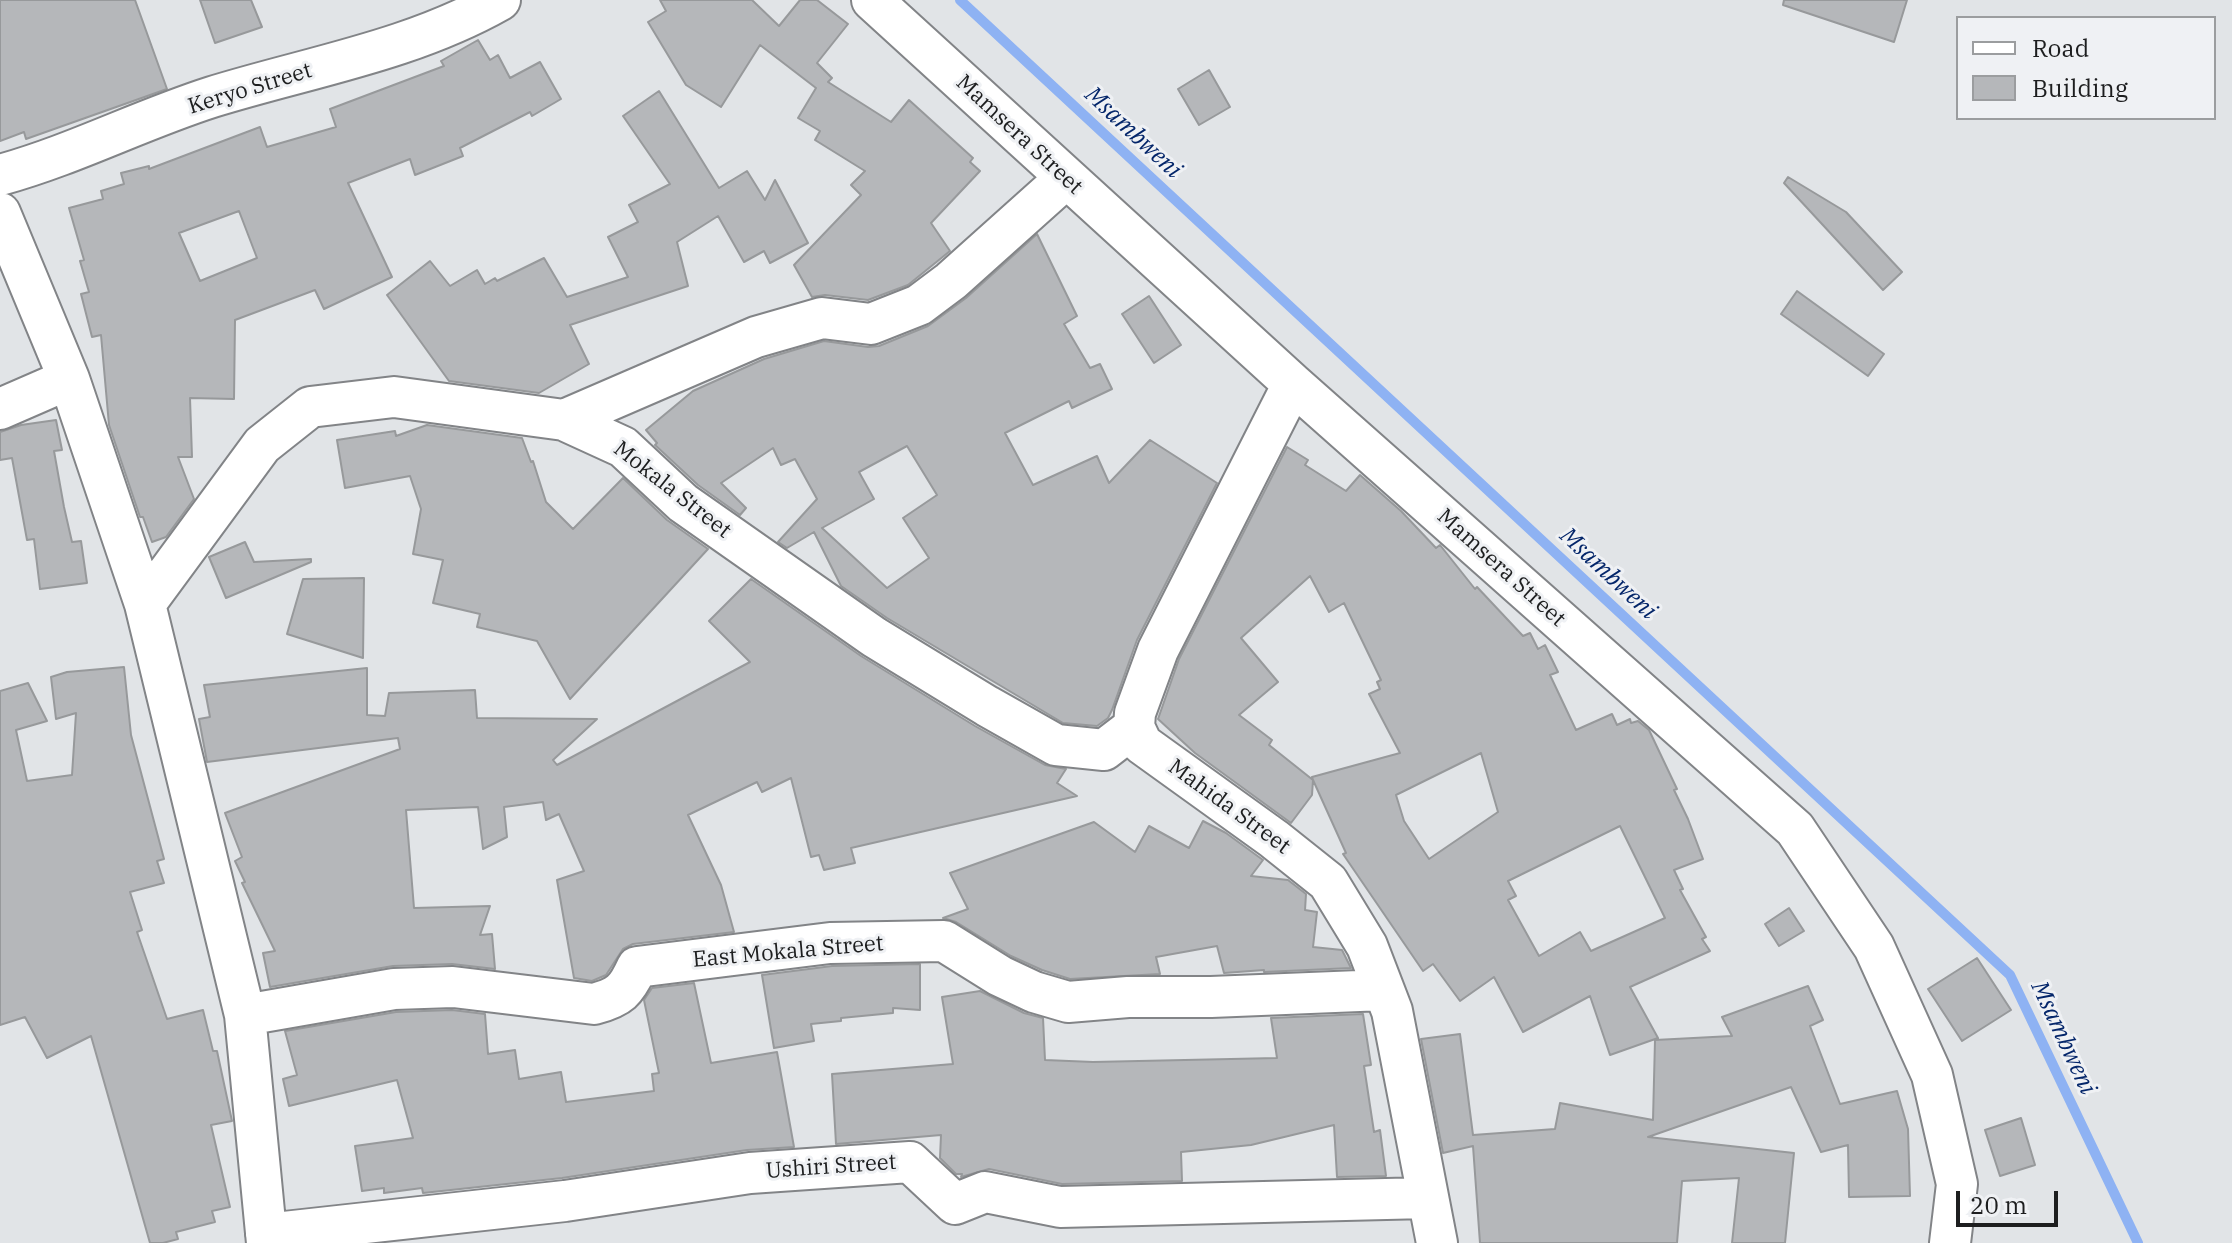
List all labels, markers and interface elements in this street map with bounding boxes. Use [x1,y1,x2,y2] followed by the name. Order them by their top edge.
[1956,16,2216,120] legend
[2032,32,2089,64] text: Road
[185,58,315,120] street label: Keryo Street
[950,70,1088,200] street label: Mamsera Street
[2032,72,2128,104] text: Building
[1079,81,1187,185] water label: Msambweni
[608,436,736,544] street label: Mokala Street
[1431,504,1571,632] street label: Mamsera Street
[1554,522,1662,626] water label: Msambweni
[1163,754,1295,860] street label: Mahida Street
[691,931,885,973] street label: East Mokala Street
[2024,977,2102,1099] water label: Msambweni
[765,1149,897,1185] street label: Ushiri Street
[1960,1175,2062,1225] scale bar
[1970,1189,2027,1221] text: 20 m

